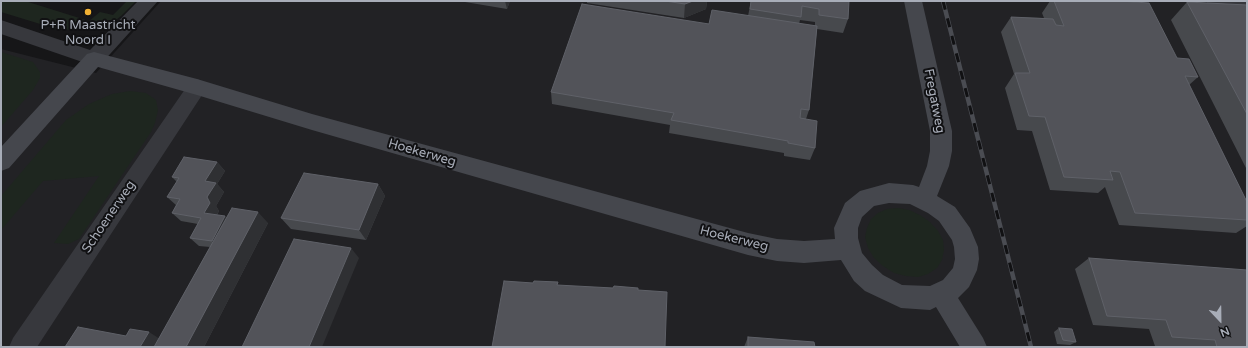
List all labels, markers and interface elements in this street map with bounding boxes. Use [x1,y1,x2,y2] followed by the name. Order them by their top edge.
[83,7,93,17] marker: P+R Maastricht Noord I
[41,18,135,49] place label: P+R Maastricht Noord I
[920,67,948,135] street label: Fregatweg
[386,136,458,170] street label: Hoekerweg
[79,178,139,256] street label: Schoenerweg
[698,223,770,255] street label: Hoekerweg
[1200,300,1240,340] north arrow
[1218,324,1231,339] text: N

